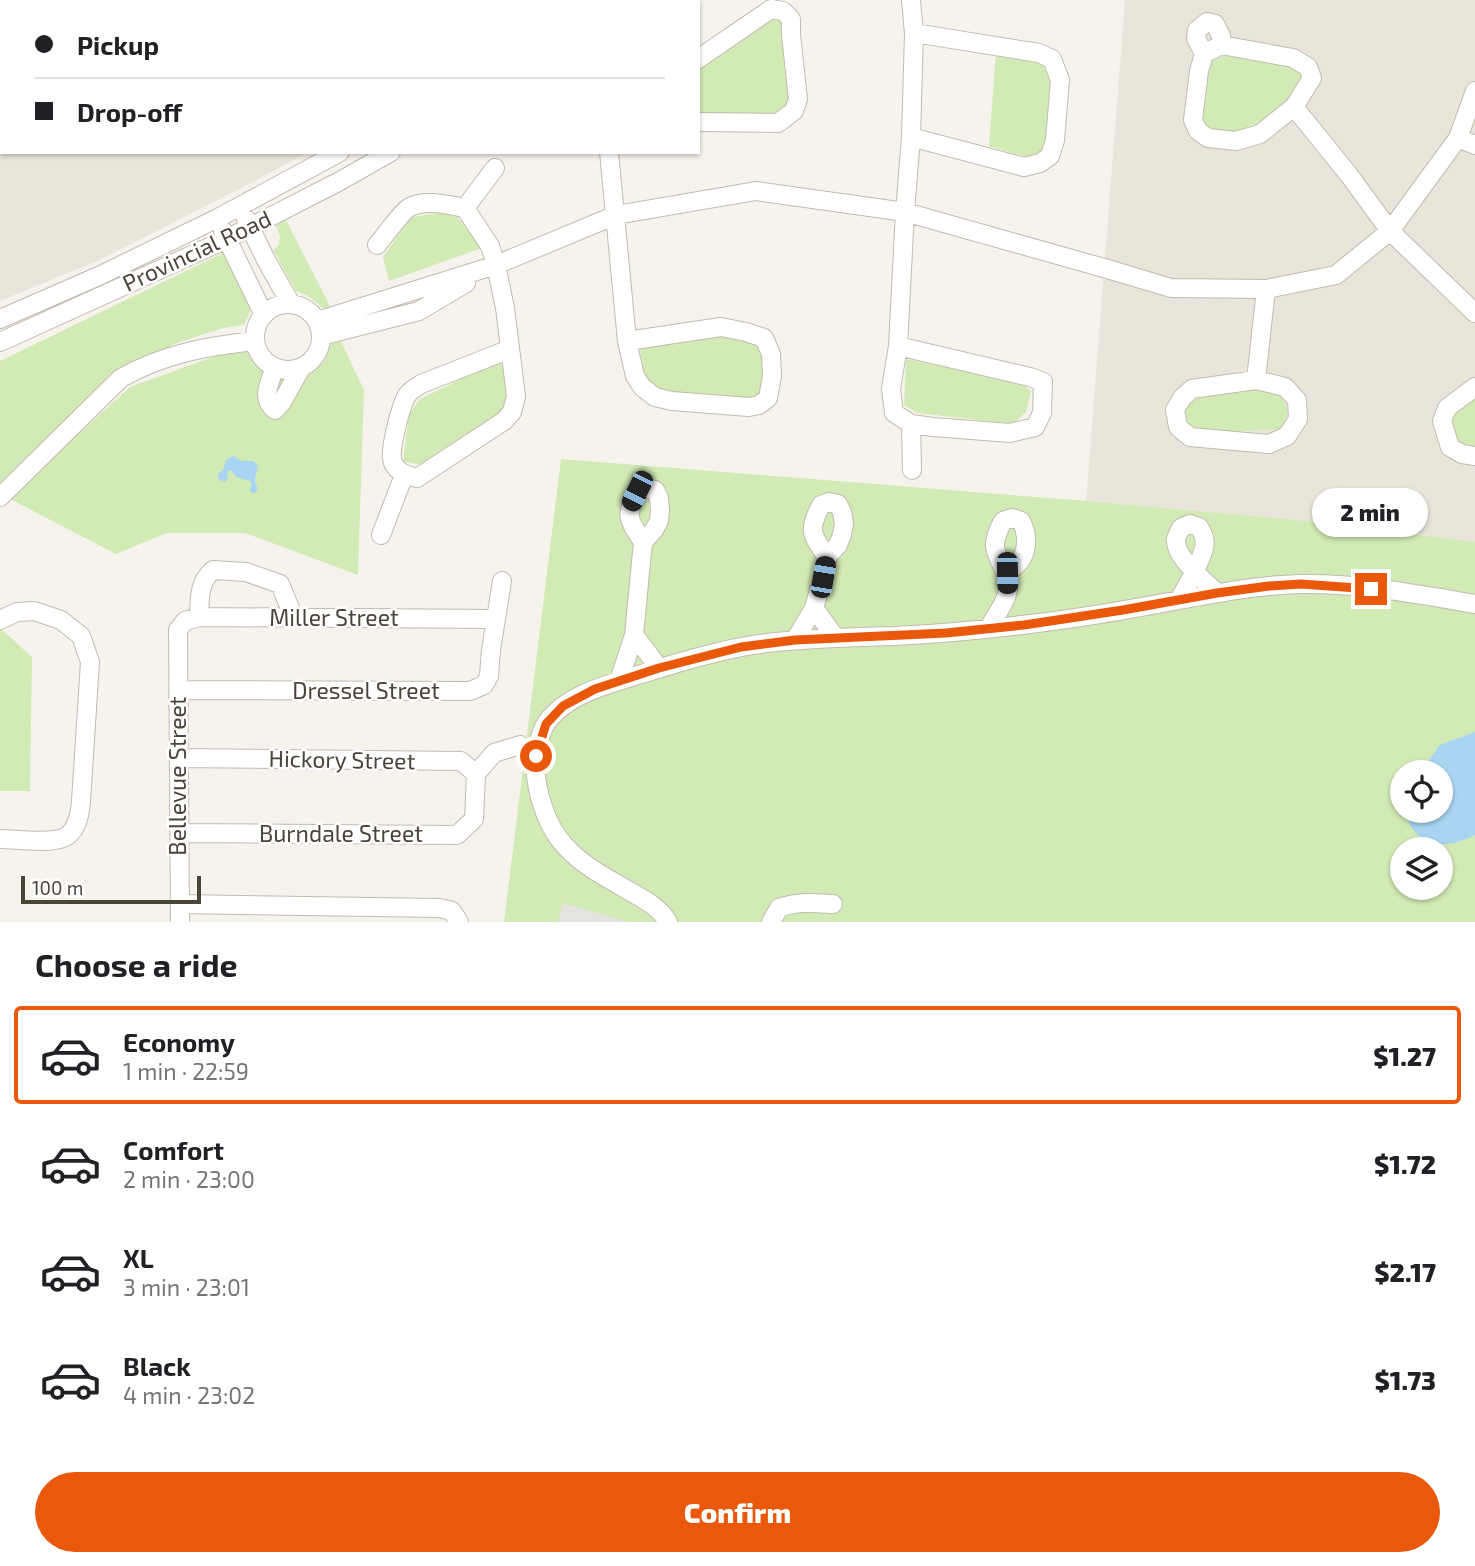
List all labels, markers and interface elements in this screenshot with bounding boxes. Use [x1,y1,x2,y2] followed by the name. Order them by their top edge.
[77,29,159,60] text: Pickup
[77,96,182,127] text: Drop-off
[118,203,275,297] street label: Provincial Road
[619,468,656,514] car
[1313,488,1429,536] callout: 2 min
[1340,498,1400,526] text: 2 min
[997,552,1018,594] car
[810,554,837,600] car
[1355,573,1387,605] route end
[269,603,399,631] street label: Miller Street
[292,676,440,704] street label: Dressel Street
[163,696,191,856] street label: Bellevue Street
[520,740,552,772] route start
[268,744,416,774] street label: Hickory Street
[1390,760,1453,900] map controls
[1390,760,1453,823] button: locate
[259,819,423,847] street label: Burndale Street
[1390,837,1453,900] button: layers
[21,873,201,905] scale bar
[32,876,83,899] text: 100 m
[35,945,238,983] text: Choose a ride
[39,1024,102,1087] icon: car
[123,1026,235,1057] text: Economy
[1373,1040,1436,1071] text: $1.27
[123,1057,249,1085] text: 1 min · 22:59
[39,1132,102,1195] icon: car
[123,1134,224,1165] text: Comfort
[1374,1148,1436,1179] text: $1.72
[123,1165,255,1193] text: 2 min · 23:00
[39,1240,102,1303] icon: car
[123,1242,154,1273] text: XL
[1374,1256,1436,1287] text: $2.17
[123,1273,250,1301] text: 3 min · 23:01
[39,1348,102,1411] icon: car
[123,1350,191,1381] text: Black
[1374,1364,1436,1395] text: $1.73
[123,1381,255,1409] text: 4 min · 23:02
[35,1472,1440,1552] button: Confirm

